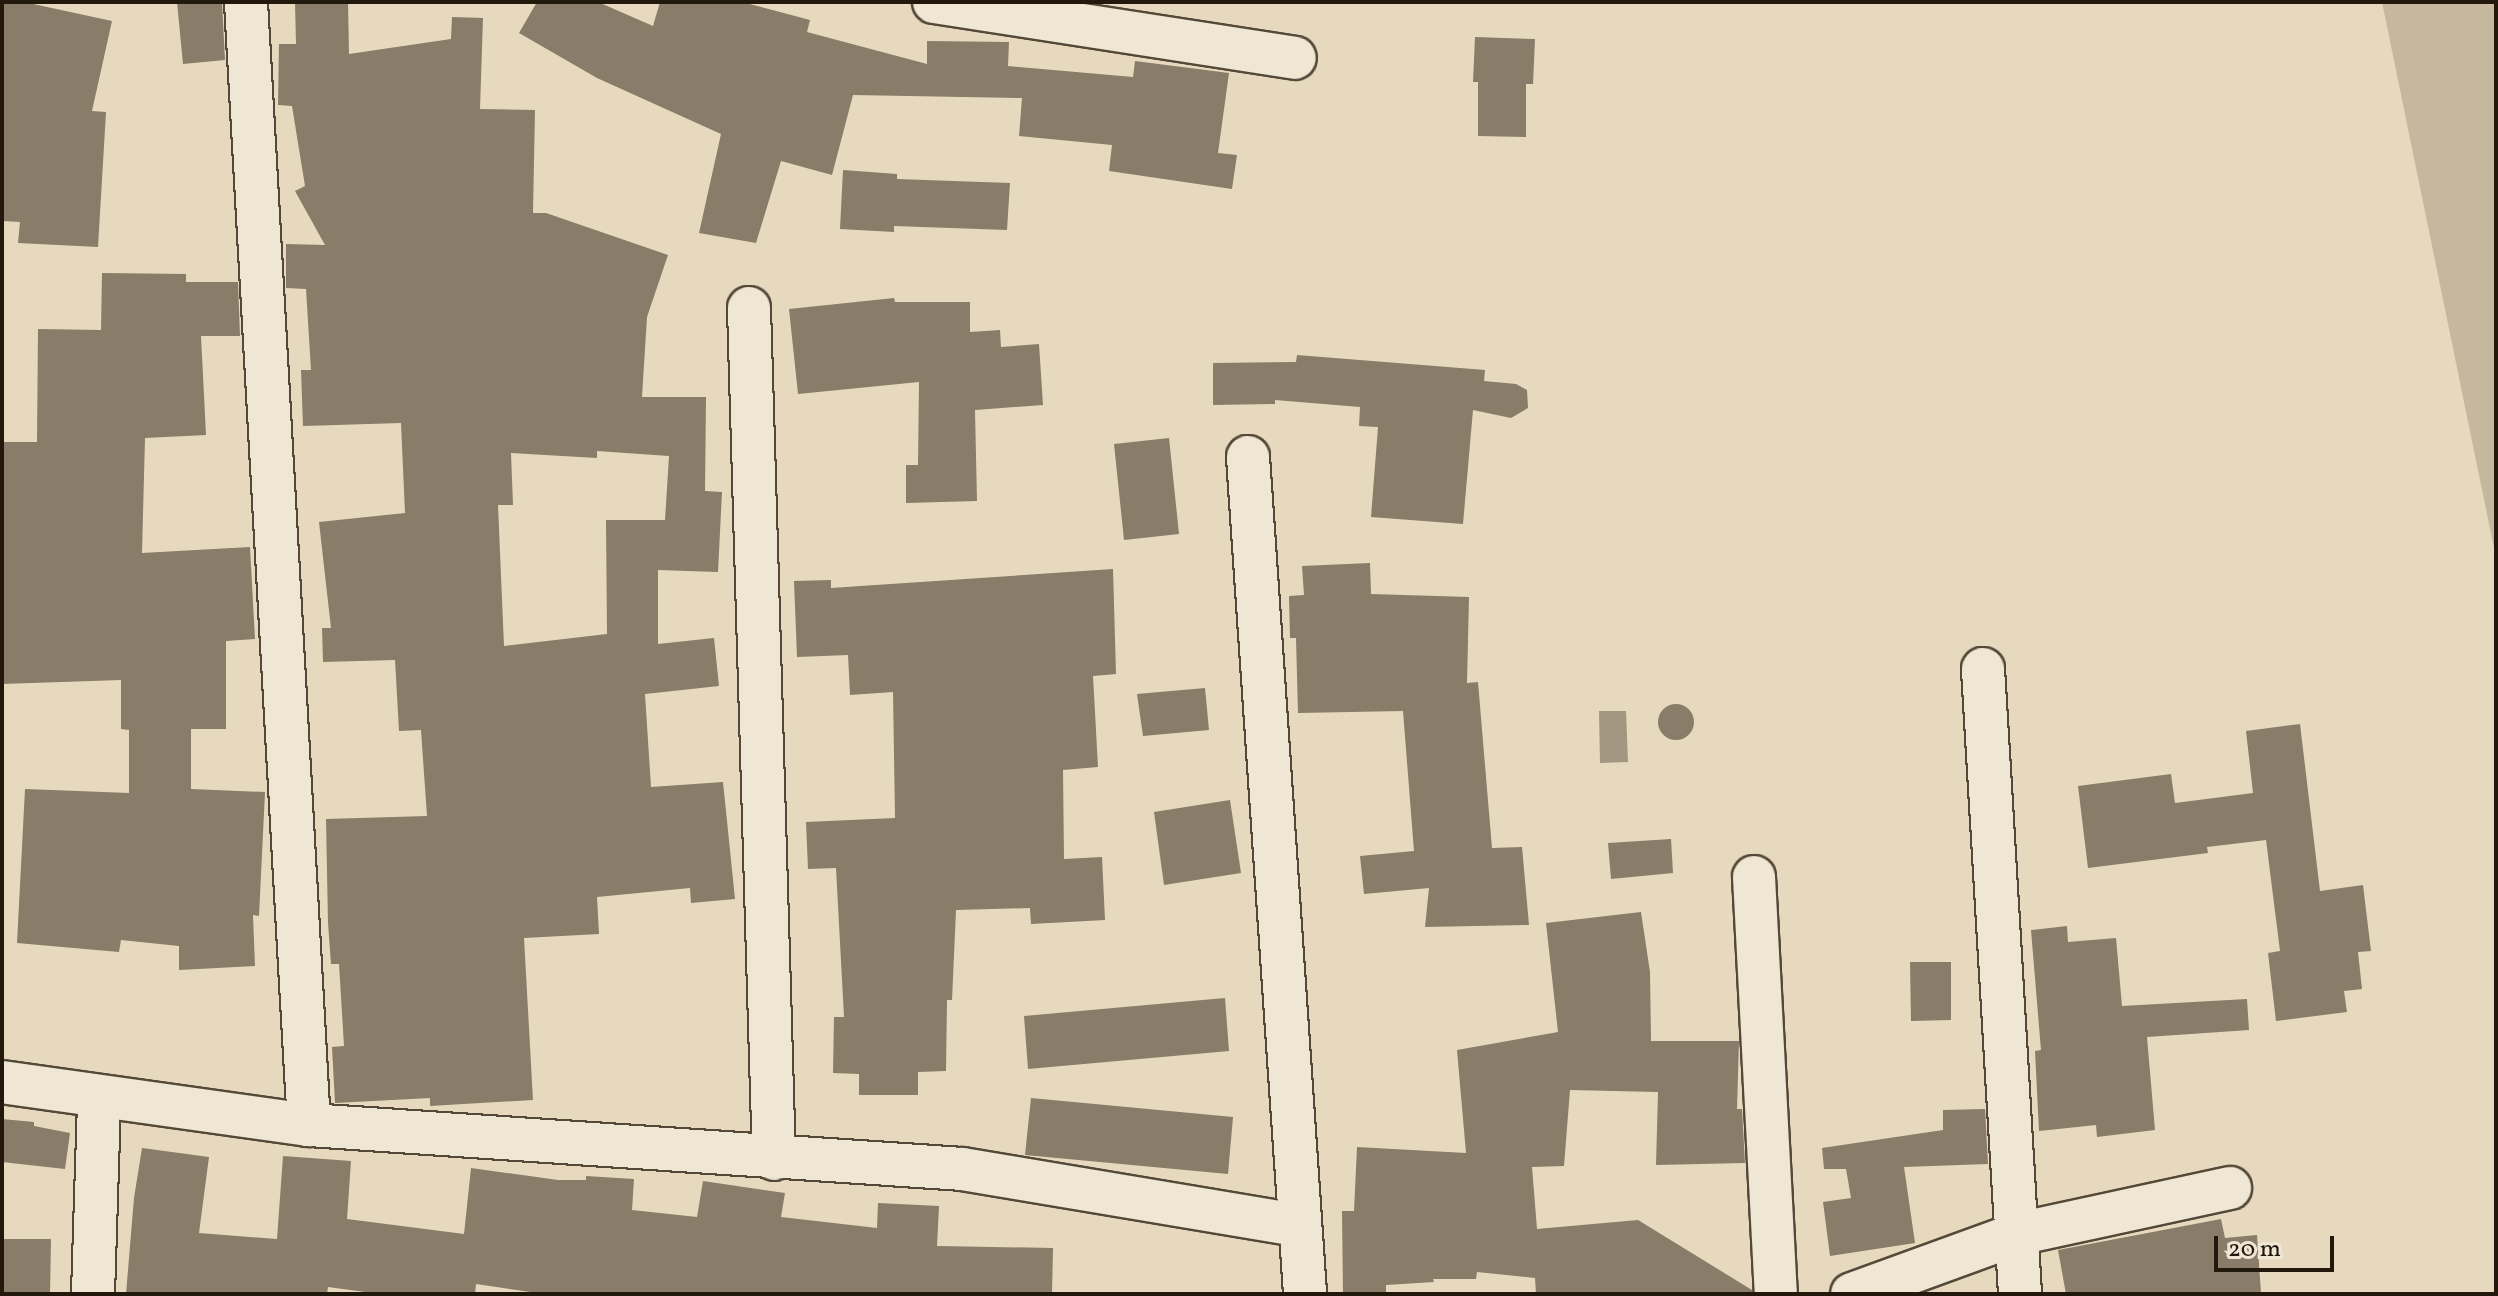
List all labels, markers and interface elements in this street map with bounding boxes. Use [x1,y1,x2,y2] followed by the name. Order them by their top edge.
[2218,1220,2338,1270] scale bar
[2228,1233,2281,1267] text: 20 m

